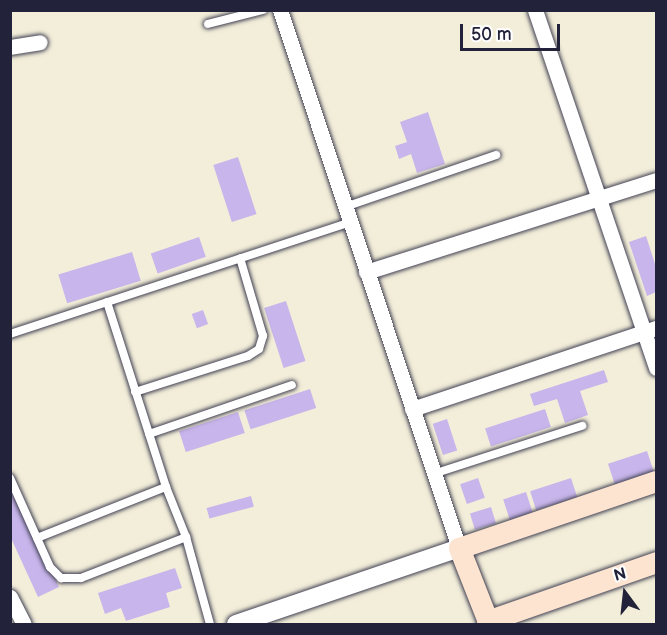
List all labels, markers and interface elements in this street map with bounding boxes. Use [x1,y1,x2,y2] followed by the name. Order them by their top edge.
[463,12,564,50] scale bar
[471,24,512,45] text: 50 m
[595,563,655,623] north arrow
[612,564,628,586] text: N

